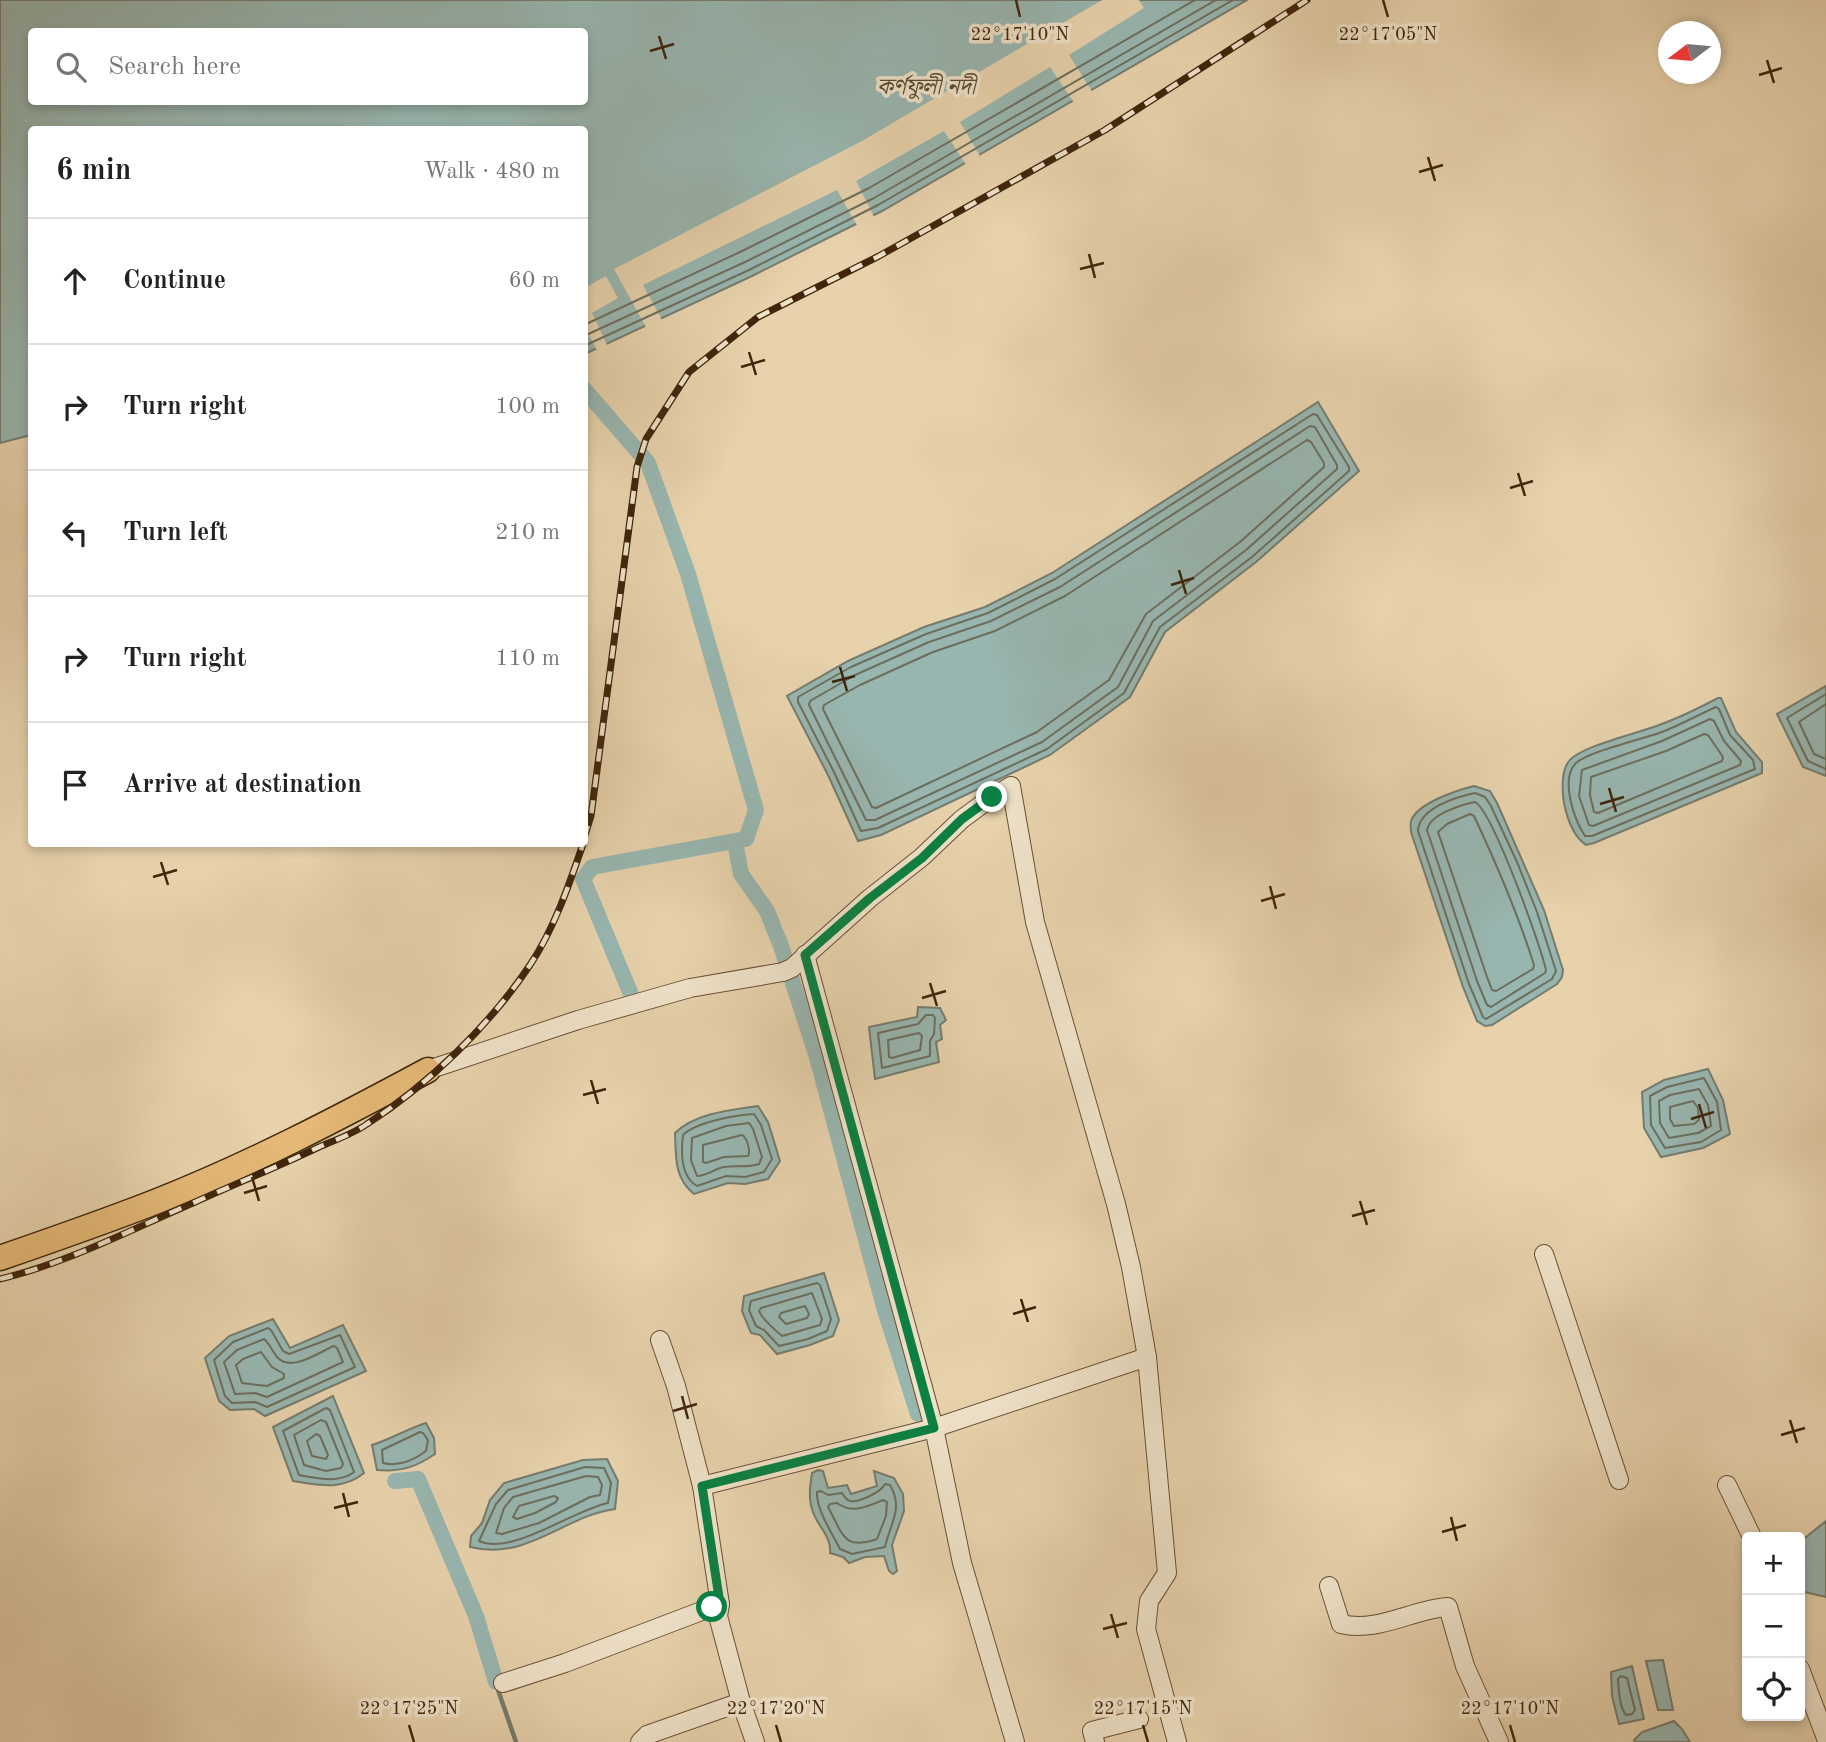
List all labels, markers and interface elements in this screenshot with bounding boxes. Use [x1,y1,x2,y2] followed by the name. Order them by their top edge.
[1658,21,1721,84] north arrow
[971,26,1069,44] text: 22°17'10"N
[1339,26,1437,44] text: 22°17'05"N
[28,28,588,105] search box
[52,48,90,86] icon: search
[108,54,241,80] text: Search here
[877,72,978,100] water label: কর্ণফুলী নদী
[56,156,131,186] text: 6 min
[424,160,560,183] text: Walk · 480 m
[56,262,94,300] icon: ahead
[123,268,226,294] text: Continue
[509,269,560,292] text: 60 m
[56,388,94,426] icon: right
[123,394,246,420] text: Turn right
[495,395,560,418] text: 100 m
[56,514,94,552] icon: left
[123,520,228,546] text: Turn left
[495,521,560,544] text: 210 m
[56,640,94,678] icon: right
[123,646,246,672] text: Turn right
[495,647,560,670] text: 110 m
[56,766,94,804] icon: arrive
[123,772,362,798] text: Arrive at destination
[976,781,1007,812] route end
[1742,1532,1805,1721] map controls
[1742,1532,1805,1595] button: +
[696,1591,727,1622] route start
[1742,1595,1805,1658] button: −
[1742,1658,1805,1721] button: locate
[360,1700,458,1718] text: 22°17'25"N
[727,1700,825,1718] text: 22°17'20"N
[1094,1700,1192,1718] text: 22°17'15"N
[1461,1700,1559,1718] text: 22°17'10"N

